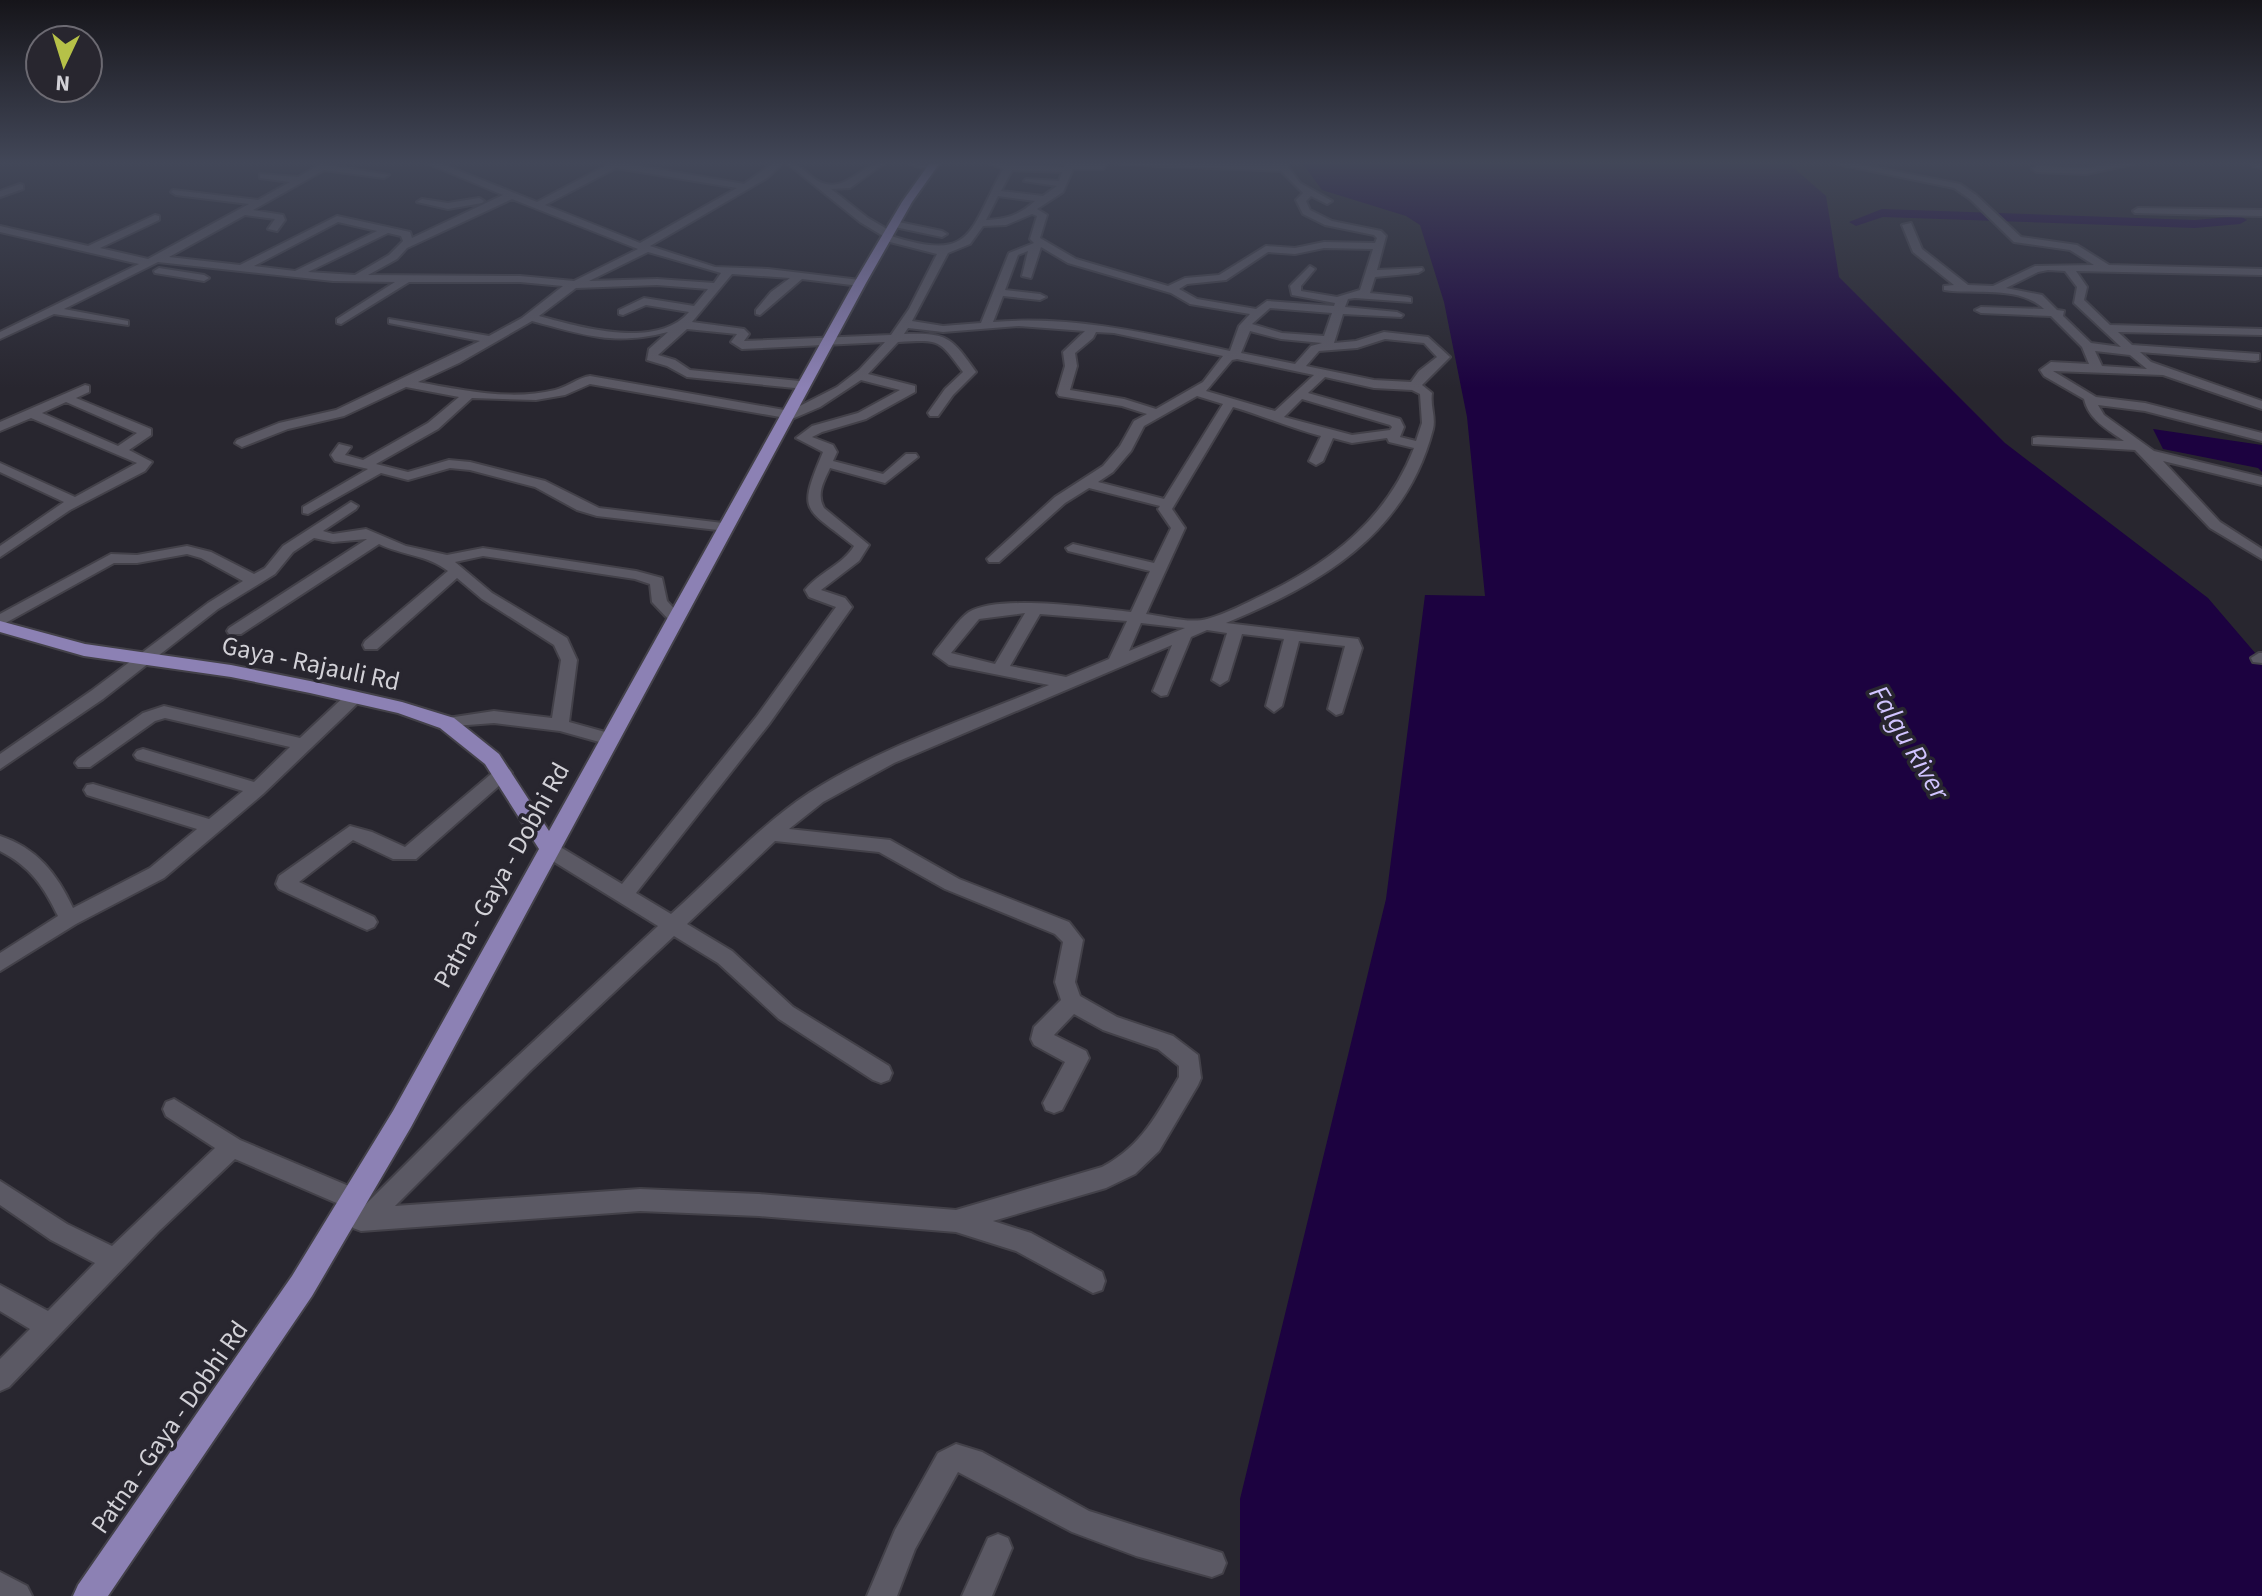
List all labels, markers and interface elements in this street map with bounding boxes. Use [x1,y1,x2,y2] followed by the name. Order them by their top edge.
[24,24,104,104] north arrow
[54,66,71,99] text: N
[219,627,403,700] street label: Gaya - Rajauli Rd
[1859,678,1960,809] water label: Falgu River
[424,756,579,995] street label: Patna - Gaya - Dobhi Rd
[82,1313,257,1541] street label: Patna - Gaya - Dobhi Rd

